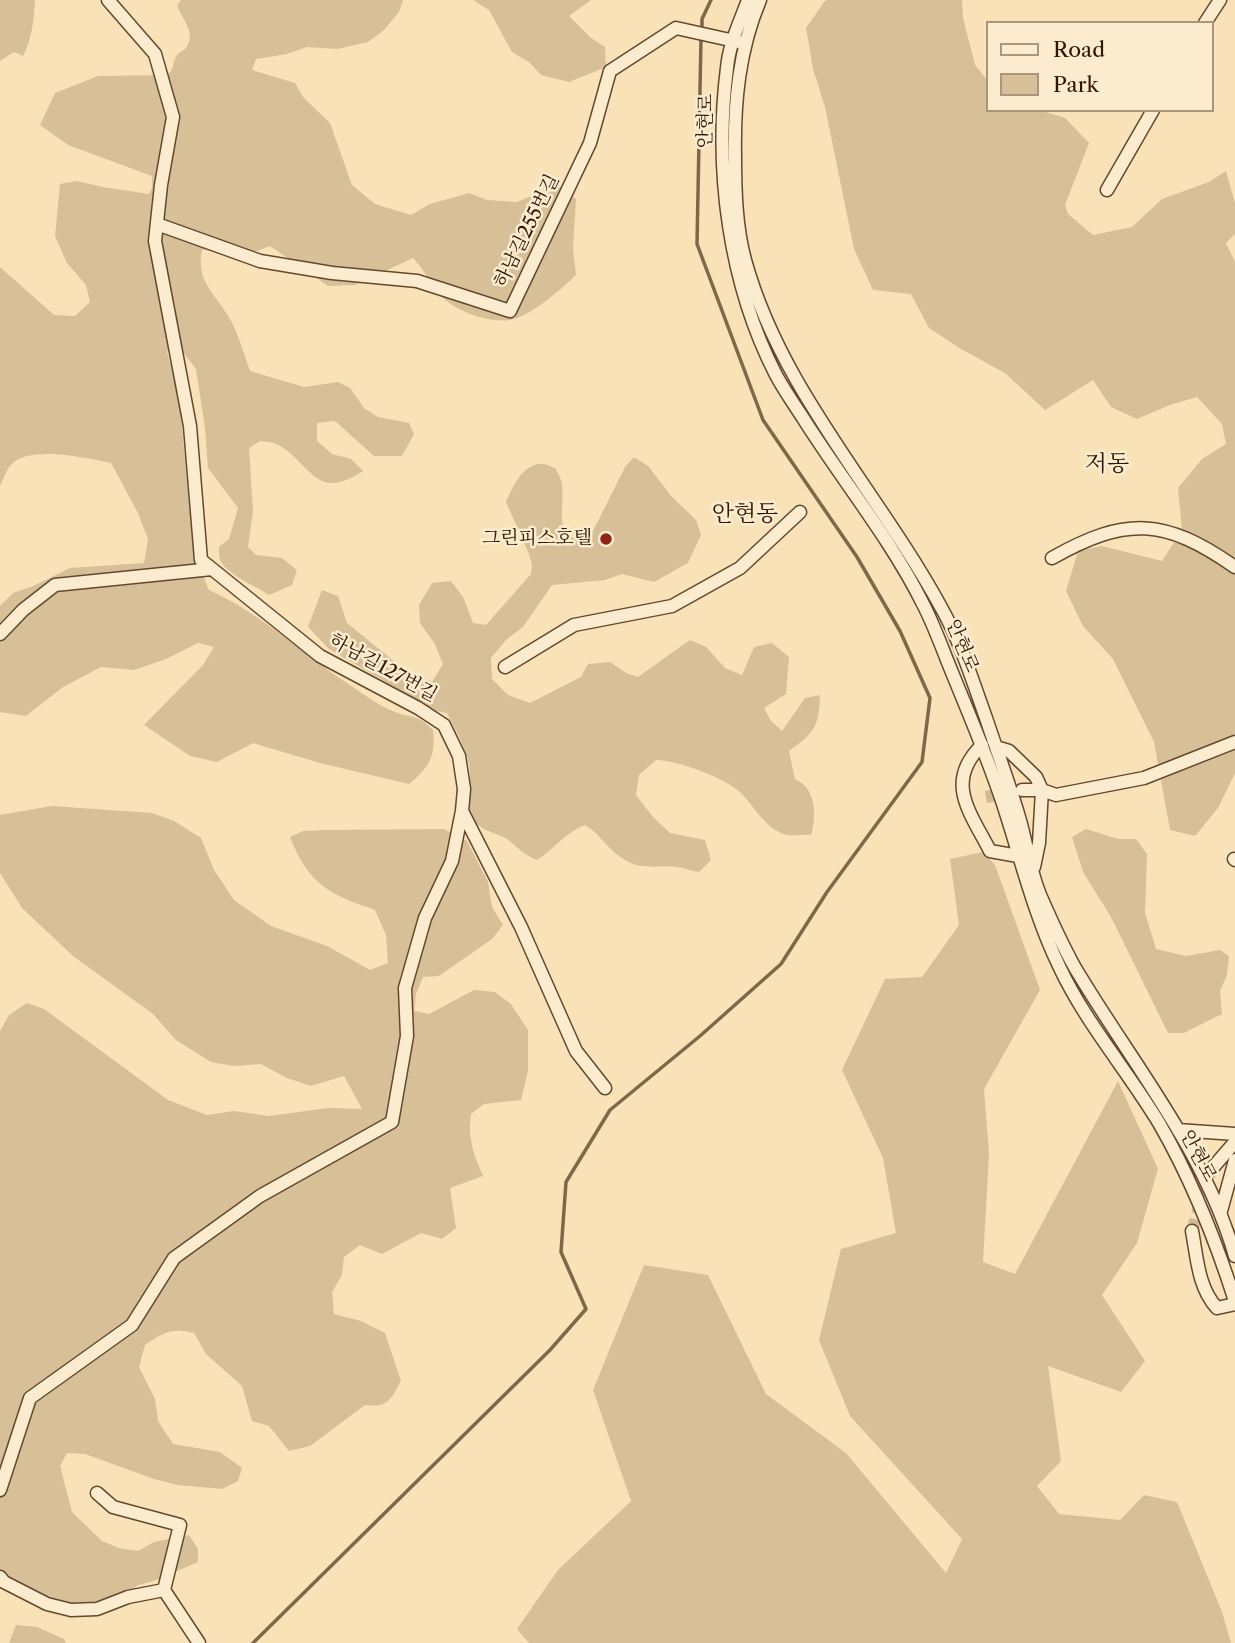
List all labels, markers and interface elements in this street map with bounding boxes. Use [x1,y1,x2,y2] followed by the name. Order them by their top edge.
[986,21,1214,112] legend
[1053,37,1105,62] text: Road
[1053,72,1099,97] text: Park
[694,93,718,149] street label: 안현로
[490,171,564,291] street label: 하남길255번길
[1085,450,1129,478] district label: 저동
[712,500,778,528] district label: 안현동
[482,528,592,550] place label: 그린피스호텔
[598,531,614,547] marker: 그린피스호텔
[941,616,983,676] street label: 안현로
[325,629,441,707] street label: 하남길127번길
[1175,1126,1221,1186] street label: 안현로

